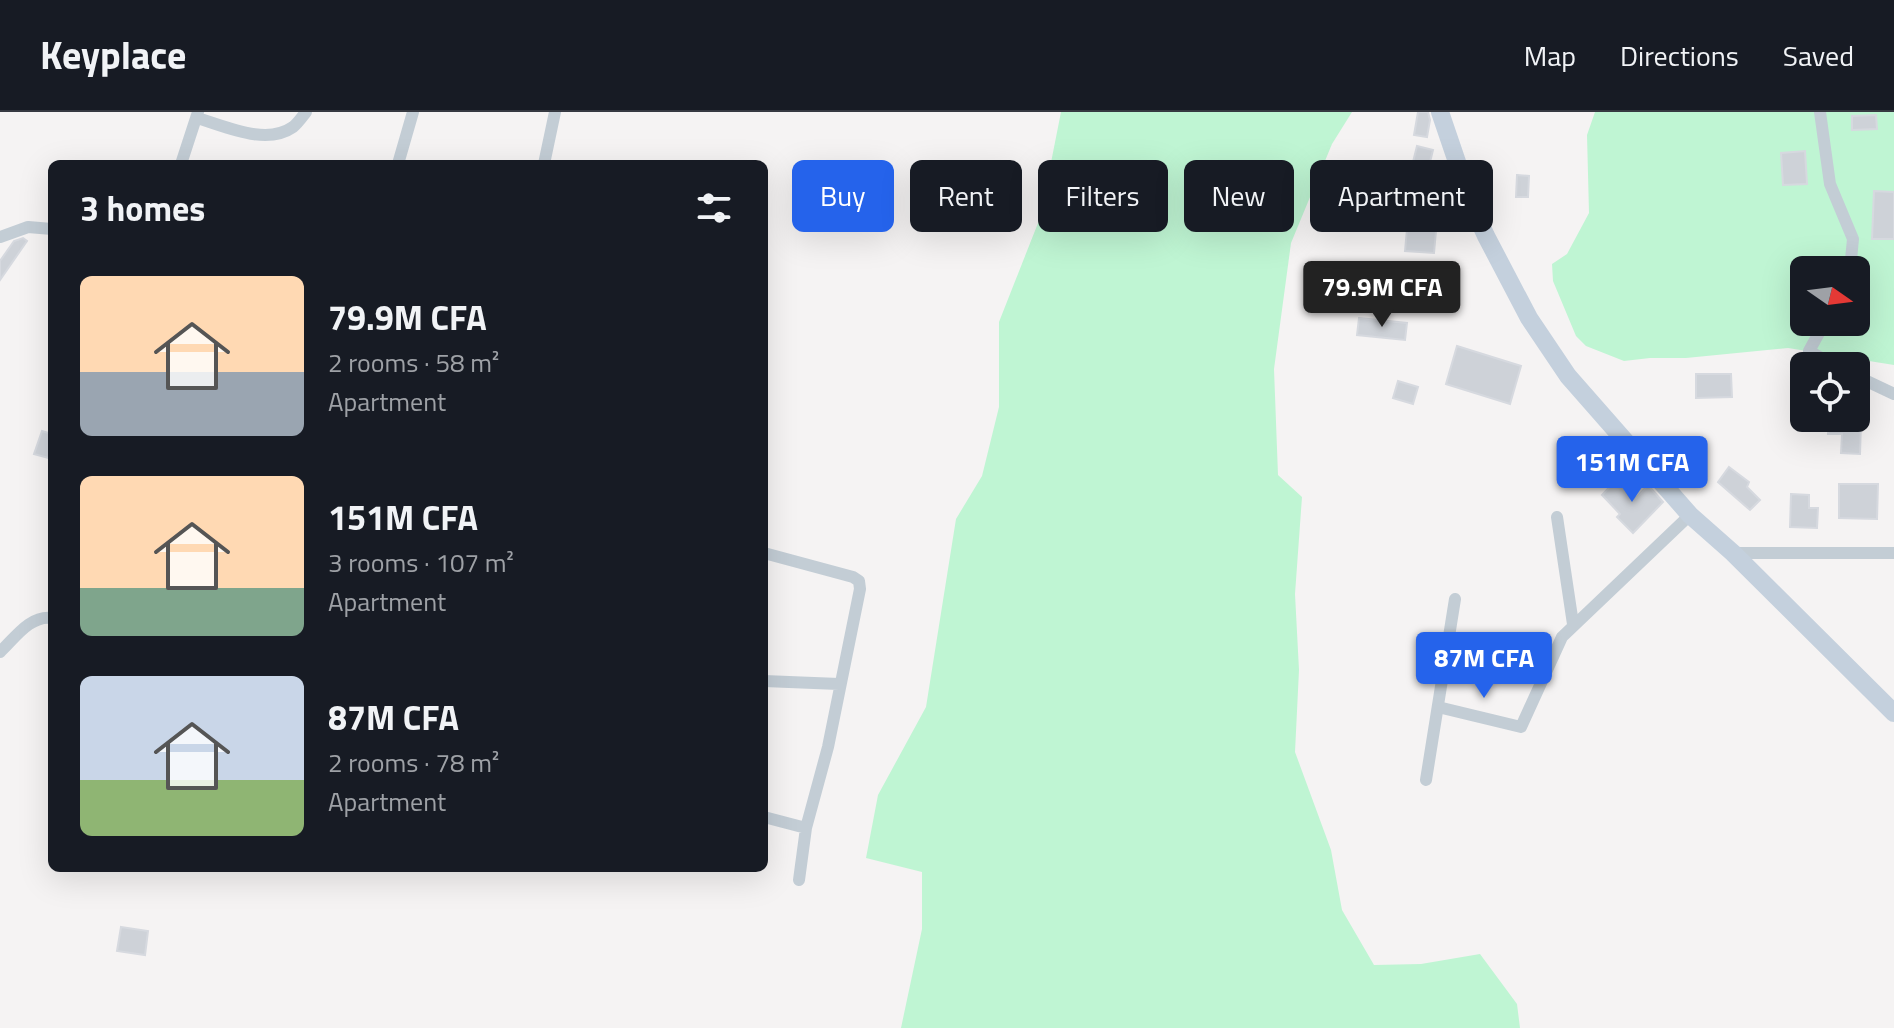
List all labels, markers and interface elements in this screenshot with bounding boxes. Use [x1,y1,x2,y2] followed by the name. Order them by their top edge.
[40,26,187,84] text: Keyplace
[1524,34,1576,77] text: Map
[1620,34,1739,77] text: Directions
[1783,34,1854,77] text: Saved
[792,160,894,232] chip: Buy
[910,160,1022,232] chip: Rent
[1038,160,1168,232] chip: Filters
[1184,160,1294,232] chip: New
[1310,160,1493,232] chip: Apartment
[80,182,205,234] text: 3 homes
[692,186,736,230] icon: filters
[1790,256,1870,336] north arrow
[1790,256,1870,432] map controls
[1290,261,1474,329] pin: 79.9M CFA
[1321,267,1443,306] text: 79.9M CFA
[328,291,487,343] text: 79.9M CFA
[144,308,240,404] icon: home
[328,343,499,382] text: 2 rooms · 58 m²
[1790,352,1870,432] button: locate
[328,382,446,421] text: Apartment
[1549,436,1715,504] pin: 151M CFA
[1575,442,1689,481] text: 151M CFA
[328,491,478,543] text: 151M CFA
[144,508,240,604] icon: home
[328,543,514,582] text: 3 rooms · 107 m²
[328,582,446,621] text: Apartment
[1410,632,1558,700] pin: 87M CFA
[1434,638,1534,677] text: 87M CFA
[328,691,459,743] text: 87M CFA
[144,708,240,804] icon: home
[328,743,499,782] text: 2 rooms · 78 m²
[328,782,446,821] text: Apartment

